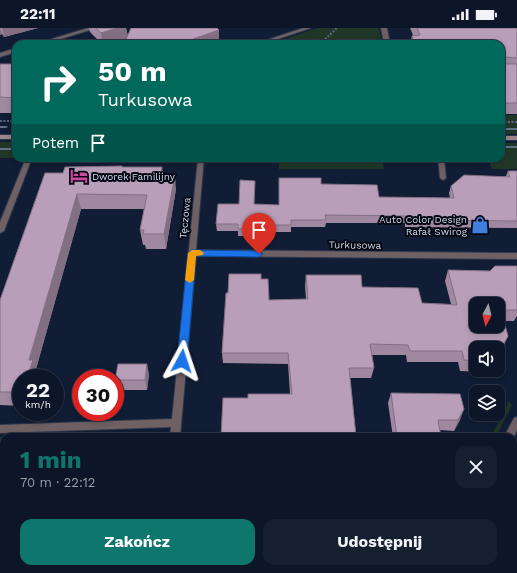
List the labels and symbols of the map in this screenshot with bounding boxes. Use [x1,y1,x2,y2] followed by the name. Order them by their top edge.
[69,166,89,186] hotel icon: Dworek Familijny
[92,171,176,182] place label: Dworek Familijny
[177,197,193,239] street label: Tęczowa
[242,213,276,254] pin
[379,214,468,237] place label: Auto Color Design Rafał Swirog
[470,215,490,235] shop icon: Auto Color Design Rafał Swirog
[329,239,382,251] street label: Turkusowa
[469,297,505,333] north arrow
[161,340,203,382] position arrow
[72,369,124,421] speed limit sign: 30

